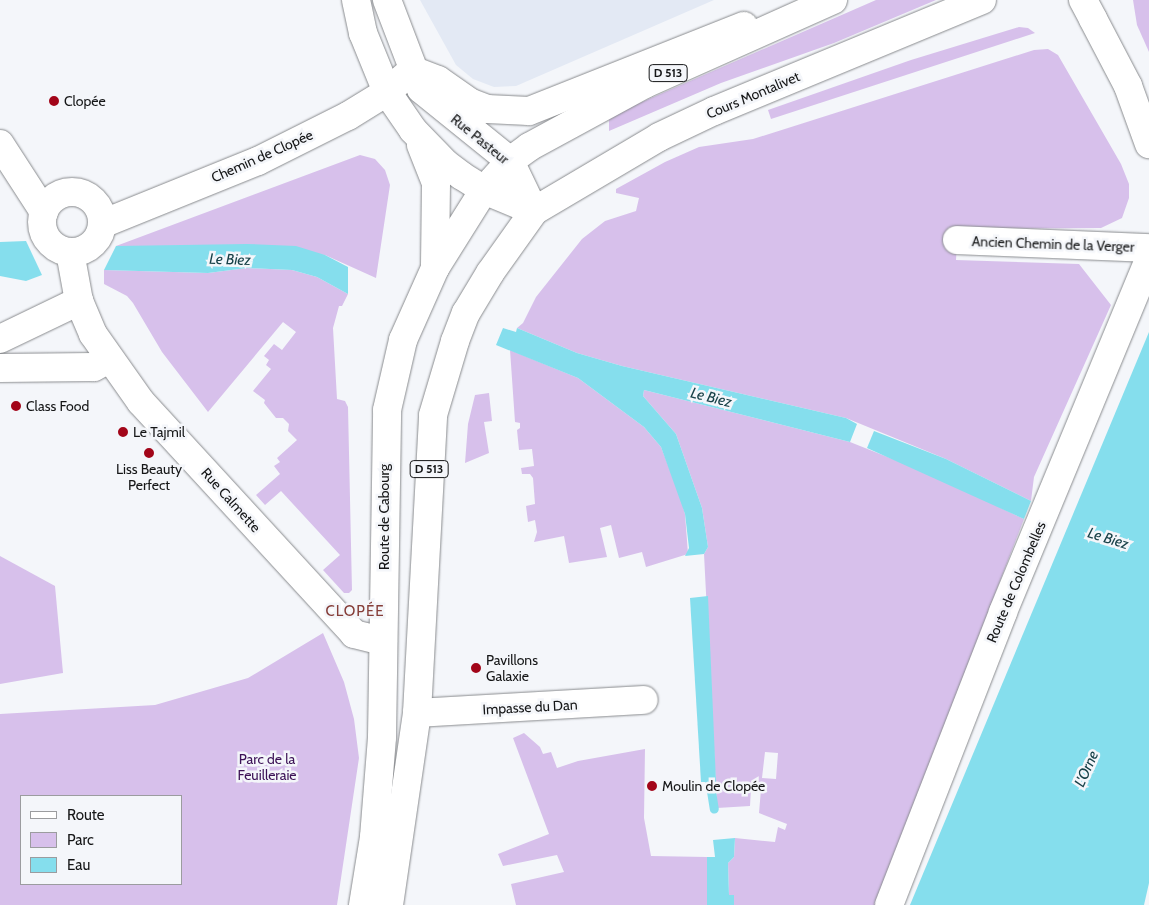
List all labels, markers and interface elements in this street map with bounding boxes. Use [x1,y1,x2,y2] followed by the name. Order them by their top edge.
[648,64,688,82] road number: D 513
[704,68,802,122] street label: Cours Montalivet
[64,93,106,109] place label: Clopée
[48,95,60,107] marker: Clopée
[448,110,512,168] street label: Rue Pasteur
[209,126,315,186] street label: Chemin de Clopée
[971,233,1135,255] street label: Ancien Chemin de la Verger
[209,250,251,270] water label: Le Biez
[689,384,733,412] water label: Le Biez
[26,398,89,414] place label: Class Food
[10,400,22,412] marker: Class Food
[133,424,185,440] place label: Le Tajmil
[117,426,129,438] marker: Le Tajmil
[143,447,155,459] marker: Liss Beauty Perfect
[409,459,449,478] road number: D 513
[116,461,182,494] place label: Liss Beauty Perfect
[198,464,264,536] street label: Rue Calmette
[376,464,392,570] street label: Route de Cabourg
[983,519,1049,645] street label: Route de Colombelles
[1085,524,1131,554] water label: Le Biez
[325,603,385,621] district label: CLOPÉE
[486,652,538,684] place label: Pavillons Galaxie
[470,662,482,674] marker: Pavillons Galaxie
[482,696,578,718] street label: Impasse du Dan
[1071,748,1103,790] water label: L'Orne
[237,751,297,784] park label: Parc de la Feuilleraie
[662,778,765,794] place label: Moulin de Clopée
[646,780,658,792] marker: Moulin de Clopée
[20,795,182,885] legend
[67,806,105,824] text: Route
[67,831,94,849] text: Parc
[67,856,90,874] text: Eau

